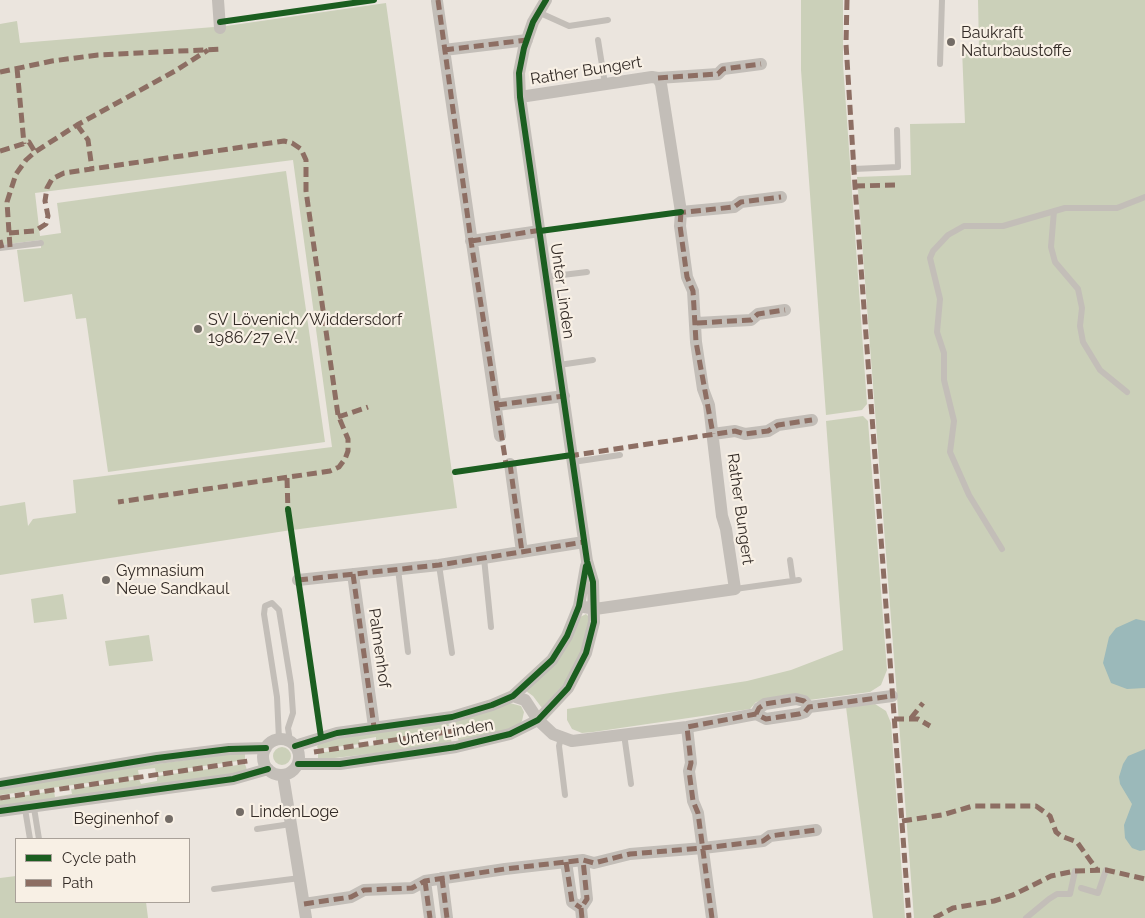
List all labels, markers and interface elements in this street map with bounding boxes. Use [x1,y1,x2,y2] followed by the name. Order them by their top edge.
[961,23,1071,61] place label: Baukraft Naturbaustoffe
[945,36,957,48] marker: Baukraft Naturbaustoffe
[529,53,643,89] street label: Rather Bungert
[546,242,578,340] street label: Unter Linden
[208,310,402,348] place label: SV Lövenich/Widdersdorf 1986/27 e.V.
[192,323,204,335] marker: SV Lövenich/Widdersdorf 1986/27 e.V.
[723,452,757,566] street label: Rather Bungert
[116,561,229,599] place label: Gymnasium Neue Sandkaul
[100,574,112,586] marker: Gymnasium Neue Sandkaul
[364,607,394,689] street label: Palmenhof
[397,715,495,751] street label: Unter Linden
[250,802,339,822] place label: LindenLoge
[234,806,246,818] marker: LindenLoge
[74,809,159,829] place label: Beginenhof
[163,813,175,825] marker: Beginenhof
[15,838,190,903] legend
[62,849,136,867] text: Cycle path
[62,874,93,892] text: Path

